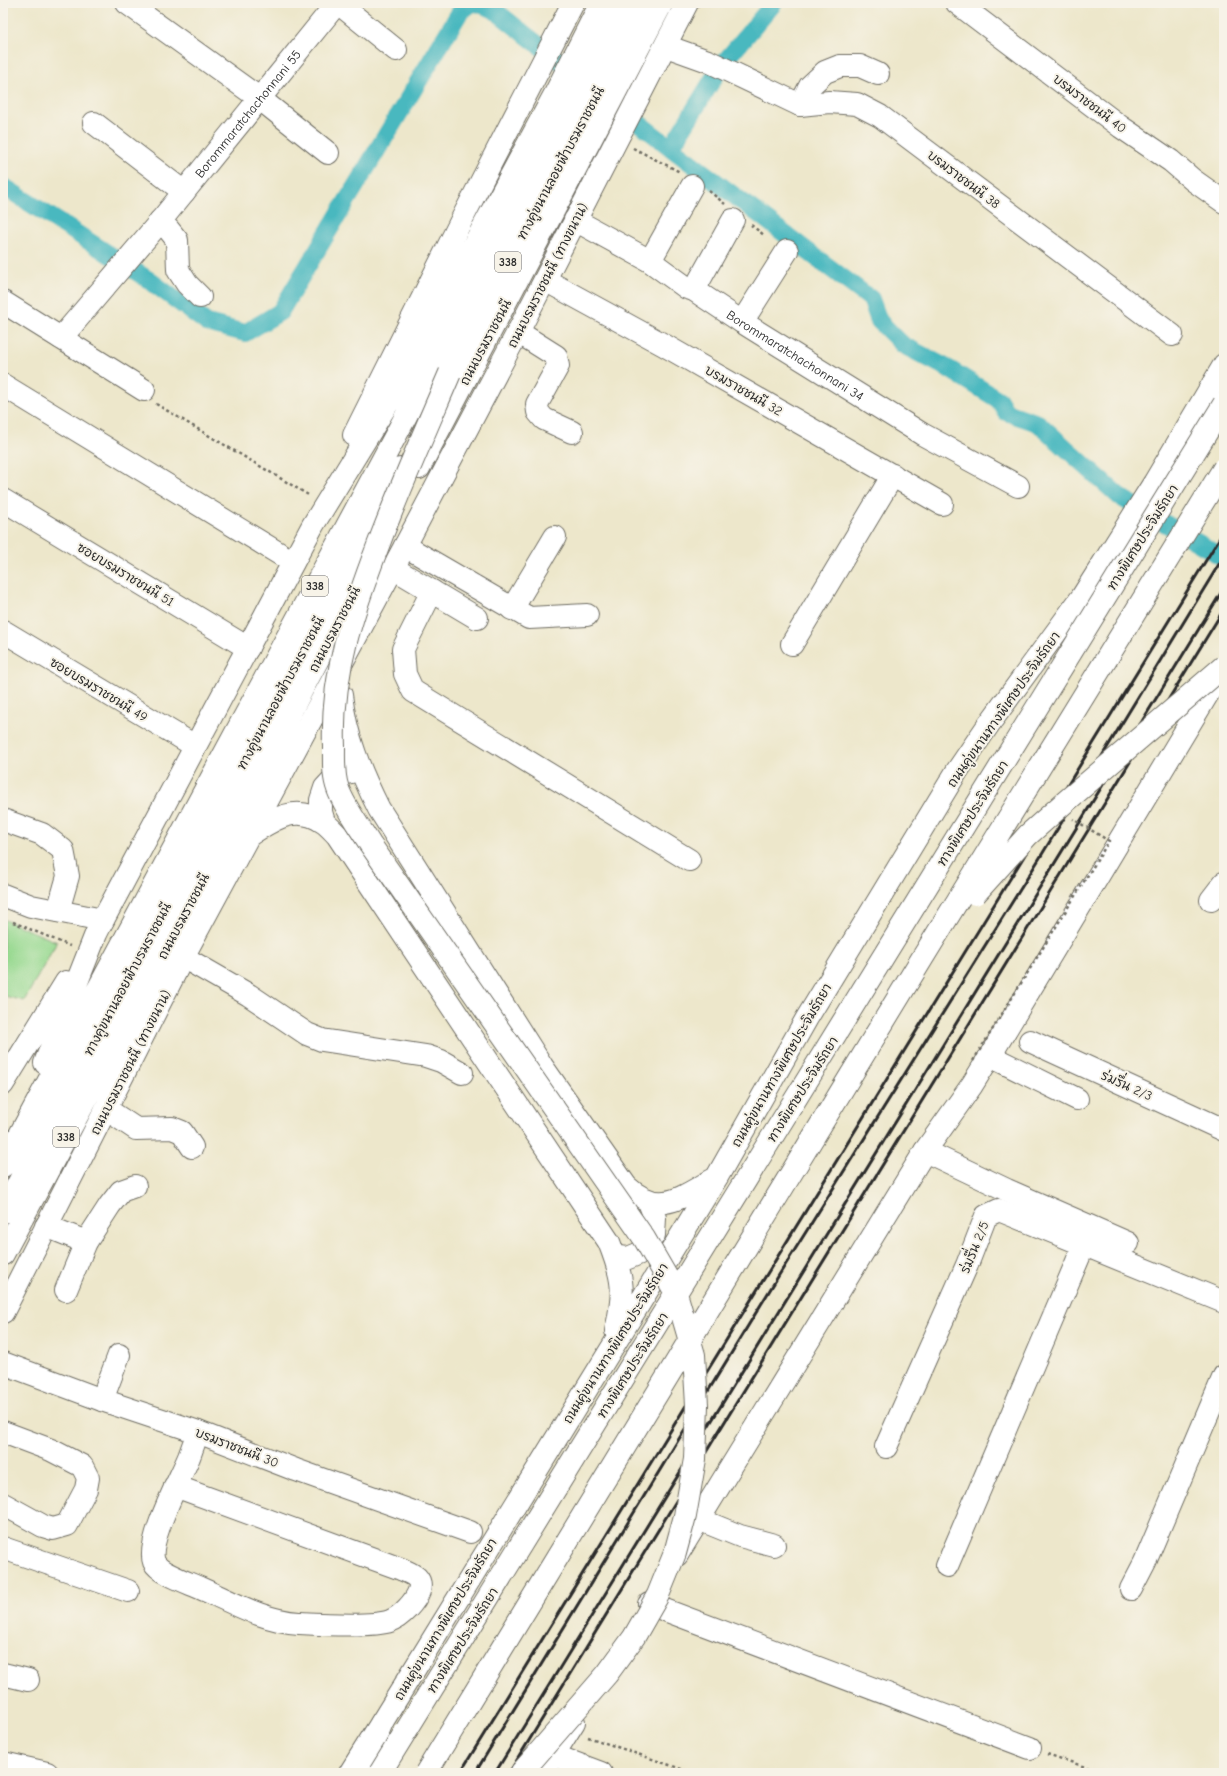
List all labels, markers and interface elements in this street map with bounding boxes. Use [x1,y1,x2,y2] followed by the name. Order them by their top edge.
[192,47,304,181] street label: Borommaratchachonnani 55
[1050,70,1130,136] street label: บรมราชชนนี 40
[513,84,609,243] street label: ทางคู่ขนานลอยฟ้าบรมราชชนนี
[924,146,1004,212] street label: บรมราชชนนี 38
[503,200,591,350] street label: ถนนบรมราชชนนี (ทางขนาน)
[495,252,521,272] road number: 338
[456,296,514,388] street label: ถนนบรมราชชนนี
[724,307,866,404] street label: Borommaratchachonnani 34
[702,361,786,419] street label: บรมราชชนนี 32
[1104,482,1181,593] street label: ทางพิเศษประจิมรัถยา
[75,539,177,609] street label: ซอยบรมราชชนนี 51
[302,576,328,596] road number: 338
[305,583,363,675] street label: ถนนบรมราชชนนี
[233,614,329,773] street label: ทางคู่ขนานลอยฟ้าบรมราชชนนี
[943,628,1065,791] street label: ถนนคู่ขนานทางพิเศษประจิมรัถยา
[47,653,151,725] street label: ซอยบรมราชชนนี 49
[934,758,1011,869] street label: ทางพิเศษประจิมรัถยา
[154,870,212,962] street label: ถนนบรมราชชนนี
[80,900,176,1059] street label: ทางคู่ขนานลอยฟ้าบรมราชชนนี
[728,980,834,1150] street label: ถนนคู่ขนานทางพิเศษประจิมรัถยา
[86,987,174,1137] street label: ถนนบรมราชชนนี (ทางขนาน)
[763,1033,841,1145] street label: ทางพิเศษประจิมรัถยา
[1099,1062,1157,1103] street label: ร่มรื่น 2/3
[53,1127,79,1147] road number: 338
[952,1217,992,1275] street label: ร่มรื่น 2/5
[559,1260,671,1426] street label: ถนนคู่ขนานทางพิเศษประจิมรัถยา
[593,1309,671,1421] street label: ทางพิเศษประจิมรัถยา
[193,1424,281,1470] street label: บรมราชชนนี 30
[390,1535,500,1703] street label: ถนนคู่ขนานทางพิเศษประจิมรัถยา
[423,1584,501,1696] street label: ทางพิเศษประจิมรัถยา

